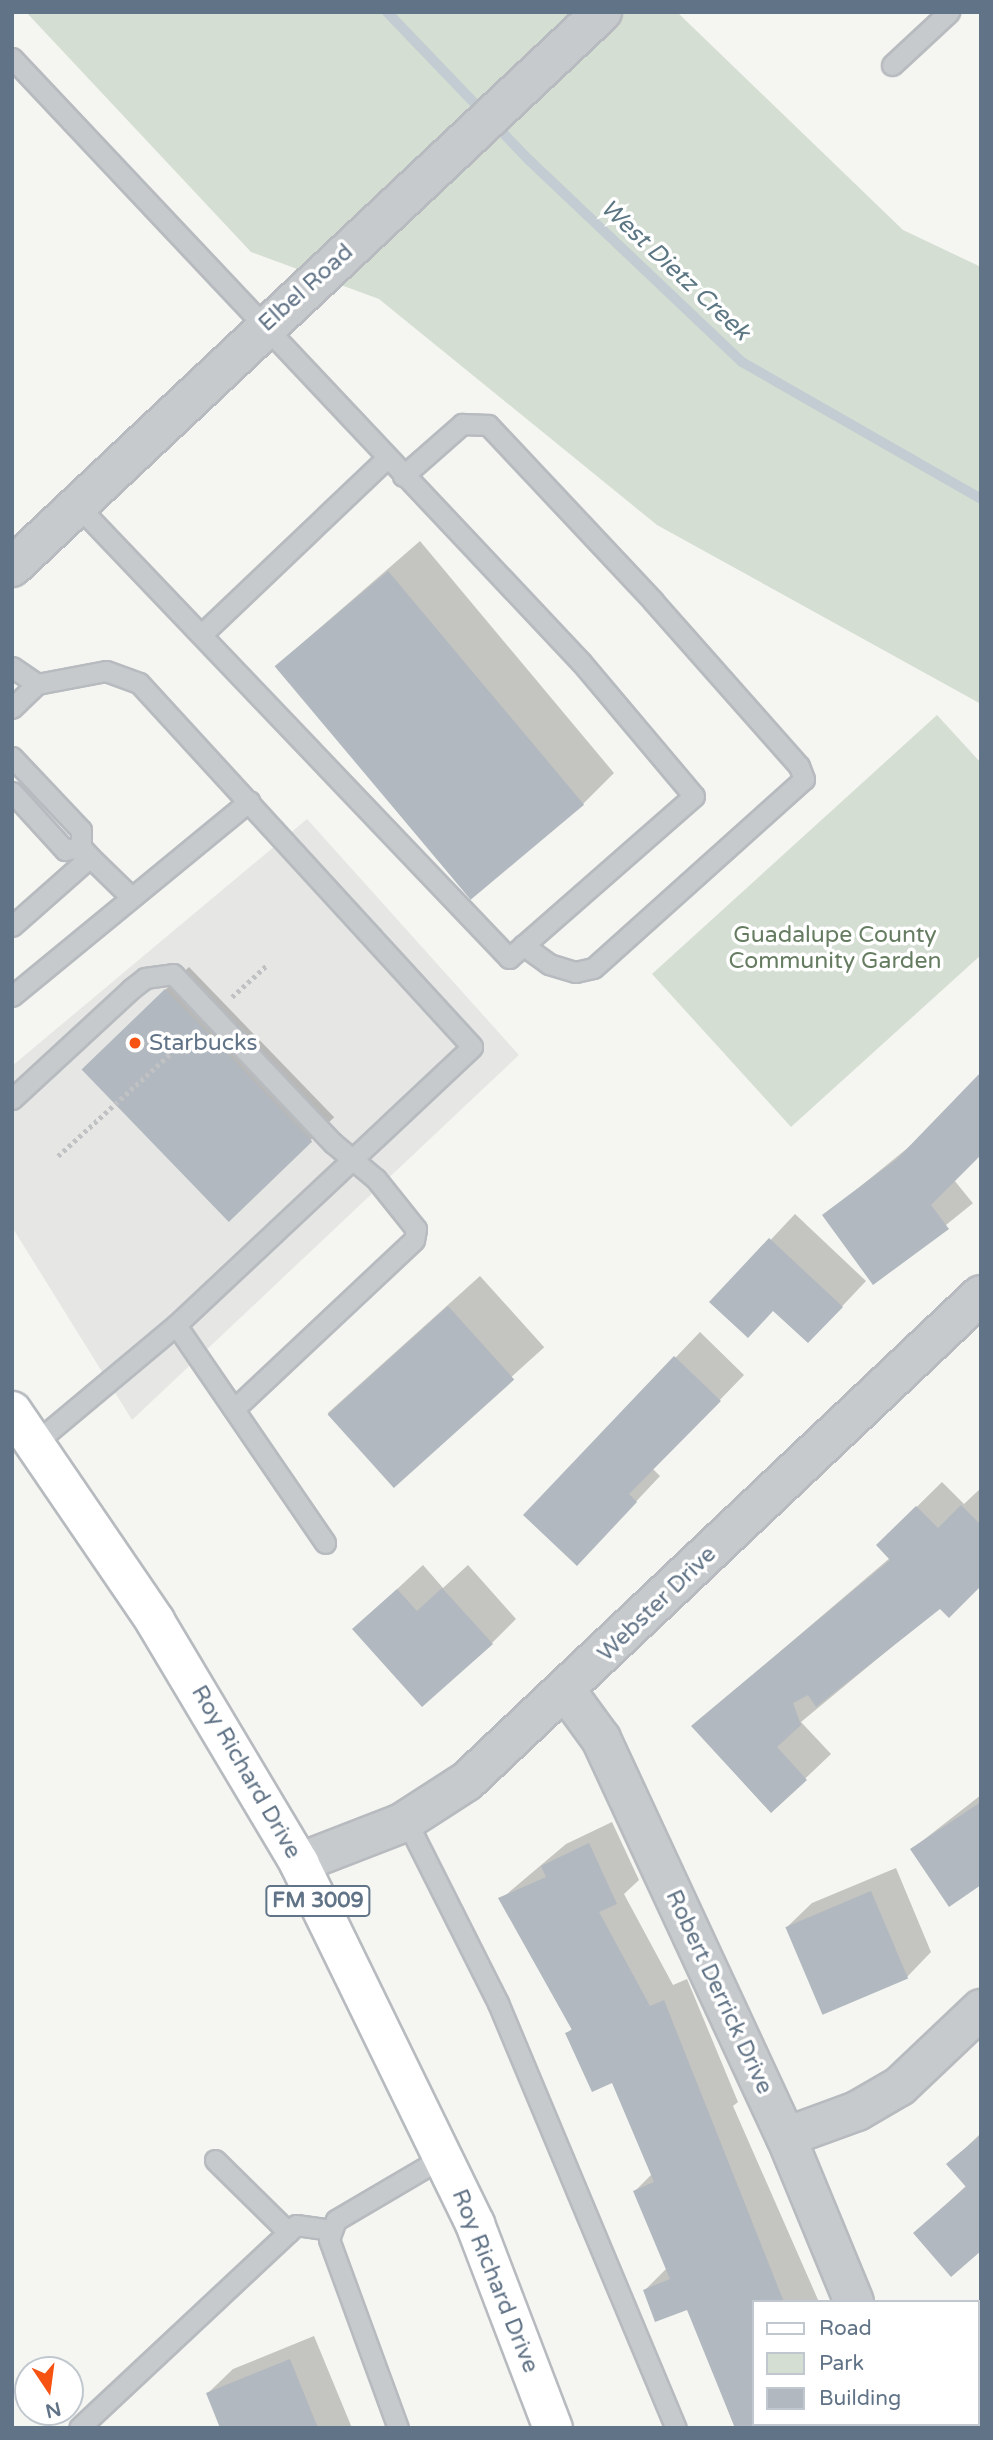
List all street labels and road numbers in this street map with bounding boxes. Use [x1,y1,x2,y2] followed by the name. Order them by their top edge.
[253,238,359,338] street label: Elbel Road
[592,1541,722,1667] street label: Webster Drive
[185,1680,307,1864] street label: Roy Richard Drive
[264,1884,372,1918] road number: FM 3009
[660,1886,778,2098] street label: Robert Derrick Drive
[446,2185,544,2377] street label: Roy Richard Drive

